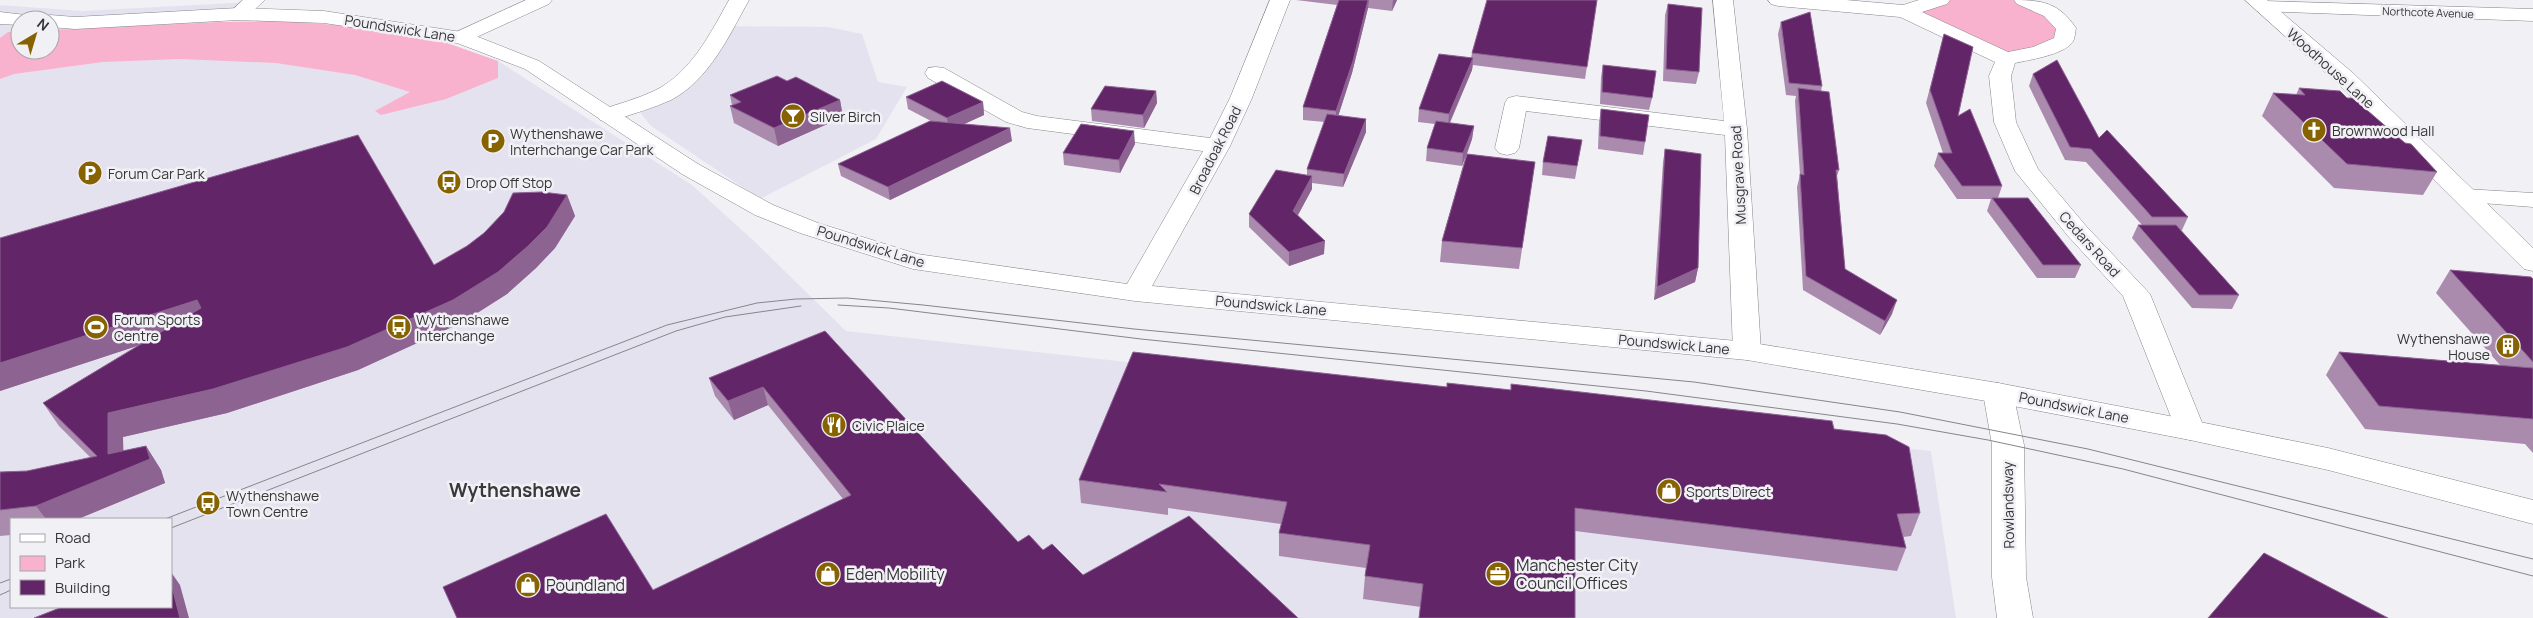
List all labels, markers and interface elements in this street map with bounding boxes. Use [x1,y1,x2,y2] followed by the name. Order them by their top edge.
[2382,3,2475,21] street label: Northcote Avenue
[10,10,60,60] north arrow
[343,10,457,46] street label: Poundswick Lane
[33,14,53,35] text: N
[2283,24,2379,112] street label: Woodhouse Lane
[780,103,806,129] bar icon: Silver Birch
[1185,103,1245,197] street label: Broadoak Road
[810,107,881,126] place label: Silver Birch
[2301,117,2327,143] church icon: Brownwood Hall
[2332,121,2435,140] place label: Brownwood Hall
[510,124,654,159] place label: Wythenshawe Interhchange Car Park
[1726,125,1750,225] street label: Musgrave Road
[480,128,506,154] parking icon: Wythenshawe Interhchange Car Park
[77,160,103,186] parking icon: Forum Car Park
[108,164,206,183] place label: Forum Car Park
[436,169,462,195] bus stop icon: Drop Off Stop
[466,173,552,192] place label: Drop Off Stop
[2055,207,2125,281] street label: Cedars Road
[815,221,927,271] street label: Poundswick Lane
[1215,291,1327,319] street label: Poundswick Lane
[114,310,200,345] place label: Forum Sports Centre
[416,310,509,345] place label: Wythenshawe Interchange
[83,314,109,340] sports icon: Forum Sports Centre
[386,314,412,340] bus stop icon: Wythenshawe Interchange
[2397,329,2490,364] place label: Wythenshawe House
[1618,330,1730,358] street label: Poundswick Lane
[2495,333,2521,359] building icon: Wythenshawe House
[2017,387,2131,427] street label: Poundswick Lane
[821,412,847,438] restaurant icon: Civic Plaice
[852,416,925,435] place label: Civic Plaice
[1998,461,2018,549] street label: Rowlandsway
[449,477,581,503] district label: Wythenshawe
[1656,478,1682,504] shop icon: Sports Direct
[1686,482,1772,501] place label: Sports Direct
[226,486,319,521] place label: Wythenshawe Town Centre
[195,490,221,516] bus stop icon: Wythenshawe Town Centre
[10,518,172,608] legend
[55,527,91,548] text: Road
[55,552,85,573] text: Park
[1516,554,1639,594] place label: Manchester City Council Offices
[815,561,841,587] shop icon: Eden Mobility
[1485,561,1511,587] office icon: Manchester City Council Offices
[846,563,945,585] place label: Eden Mobility
[515,572,541,598] shop icon: Poundland
[546,574,625,596] place label: Poundland
[55,577,110,598] text: Building

